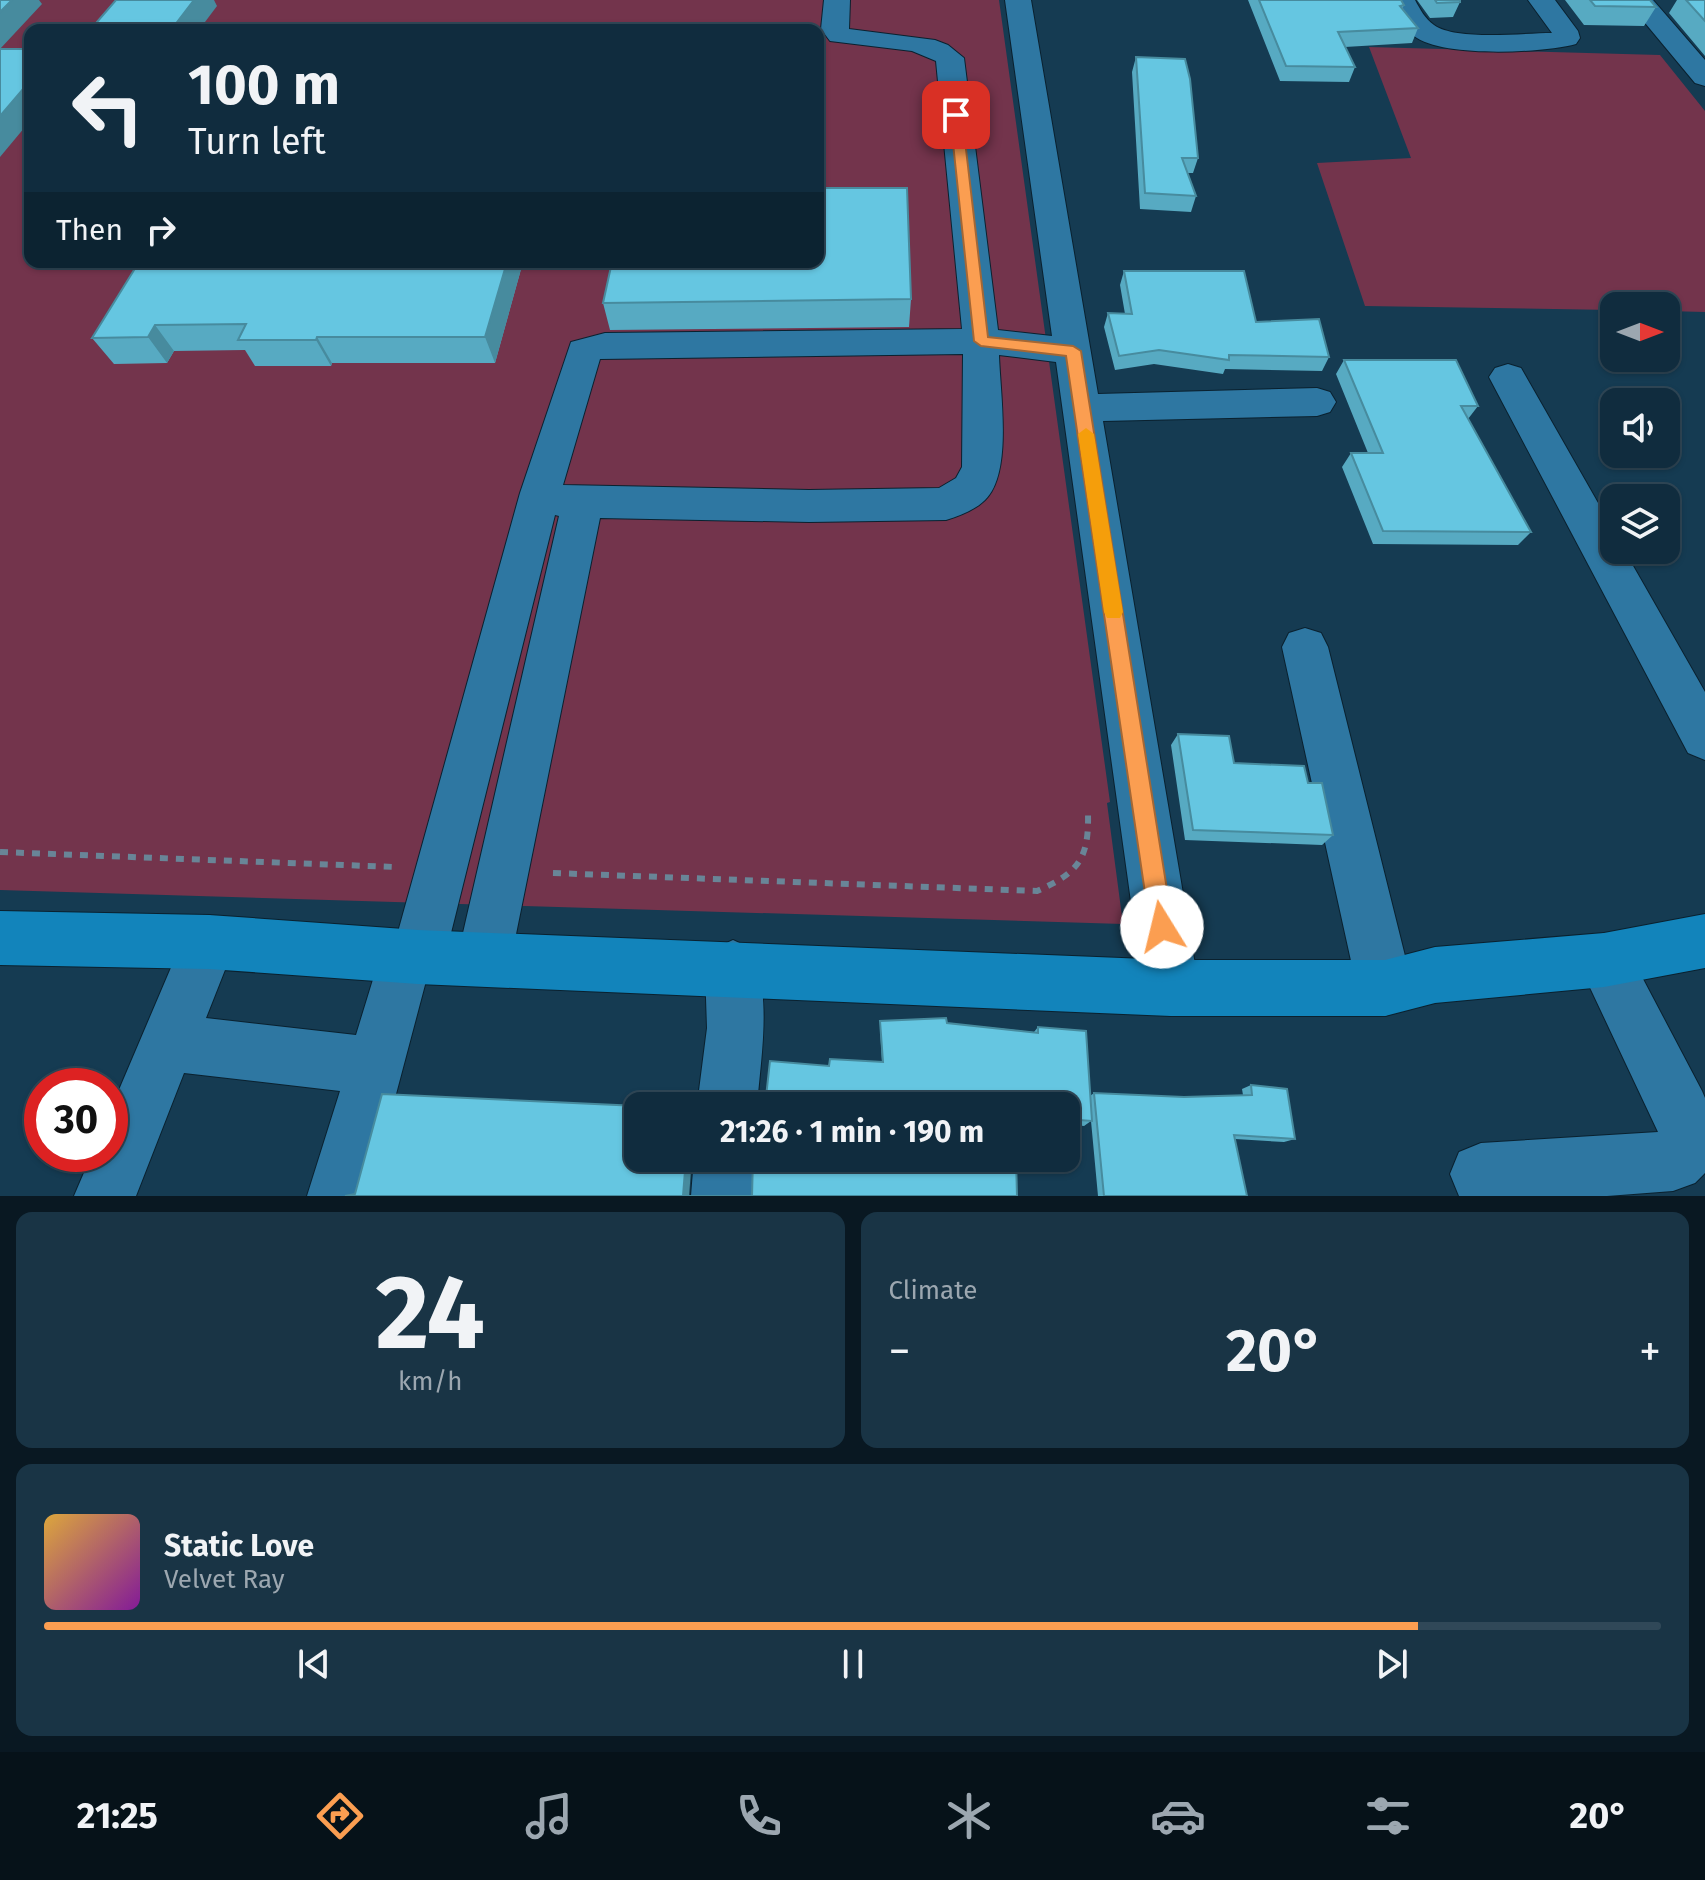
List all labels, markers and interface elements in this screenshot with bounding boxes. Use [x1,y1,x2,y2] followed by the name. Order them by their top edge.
[188,52,340,119] text: 100 m
[56,56,160,160] icon: left
[922,81,990,149] pin
[934,93,978,137] icon: arrive
[188,120,326,164] text: Turn left
[139,208,183,252] icon: right
[56,212,123,248] text: Then
[1600,292,1680,372] north arrow
[1600,292,1680,564] map controls
[1600,388,1680,468] button: sound
[1600,484,1680,564] button: layers
[1120,885,1204,969] position arrow
[24,1068,128,1172] speed limit sign: 30
[720,1114,984,1150] text: 21:26 · 1 min · 190 m
[375,1251,485,1376] text: 24
[889,1275,977,1306] text: Climate
[1226,1315,1323,1387] text: 20°
[889,1325,911,1378] text: −
[1639,1325,1661,1378] text: +
[398,1366,462,1397] text: km/h
[164,1528,314,1564] text: Static Love
[164,1564,284,1595] text: Velvet Ray
[292,1642,336,1686] icon: previous
[831,1642,875,1686] icon: pause
[1370,1642,1414,1686] icon: next
[312,1788,368,1844] icon: directions
[521,1788,577,1844] icon: music
[731,1788,787,1844] icon: phone
[941,1788,997,1844] icon: climate
[1150,1788,1206,1844] icon: car
[1360,1788,1416,1844] icon: filters
[77,1794,158,1838] text: 21:25
[1570,1794,1628,1838] text: 20°

